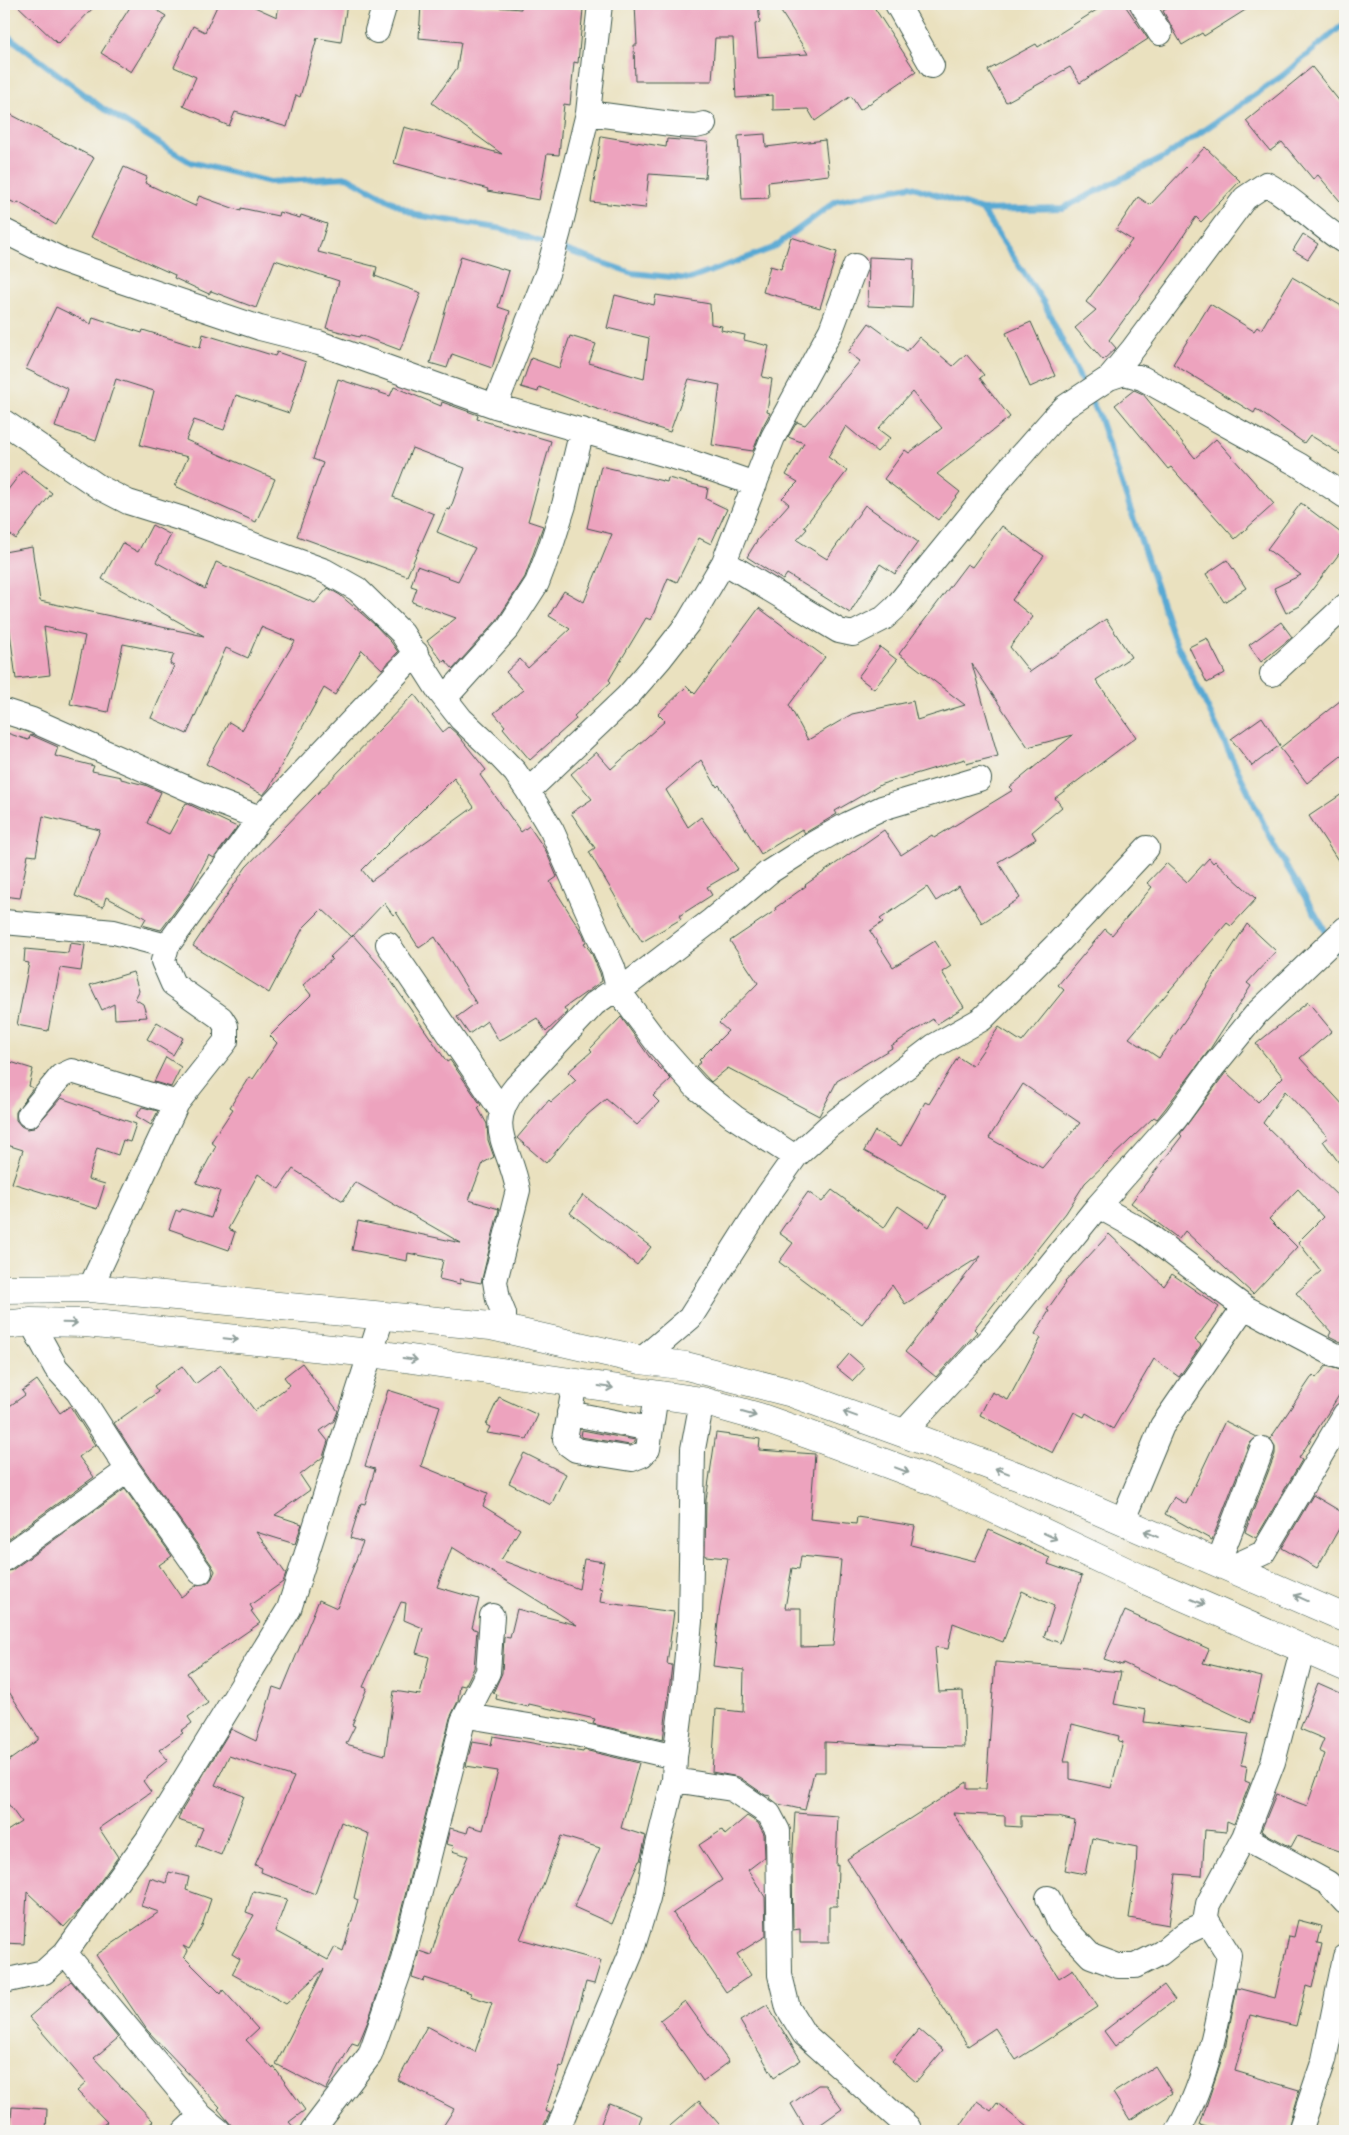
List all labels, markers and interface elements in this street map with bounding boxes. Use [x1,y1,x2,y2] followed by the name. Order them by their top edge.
[62,1318,78,1328] one-way arrow
[223,1334,239,1344] one-way arrow
[402,1354,418,1364] one-way arrow
[598,1382,614,1392] one-way arrow
[843,1409,858,1418] one-way arrow
[741,1410,757,1420] one-way arrow
[894,1465,909,1475] one-way arrow
[995,1466,1010,1475] one-way arrow
[1144,1529,1159,1539] one-way arrow
[1042,1531,1057,1541] one-way arrow
[1294,1593,1309,1603] one-way arrow
[1190,1598,1205,1607] one-way arrow

